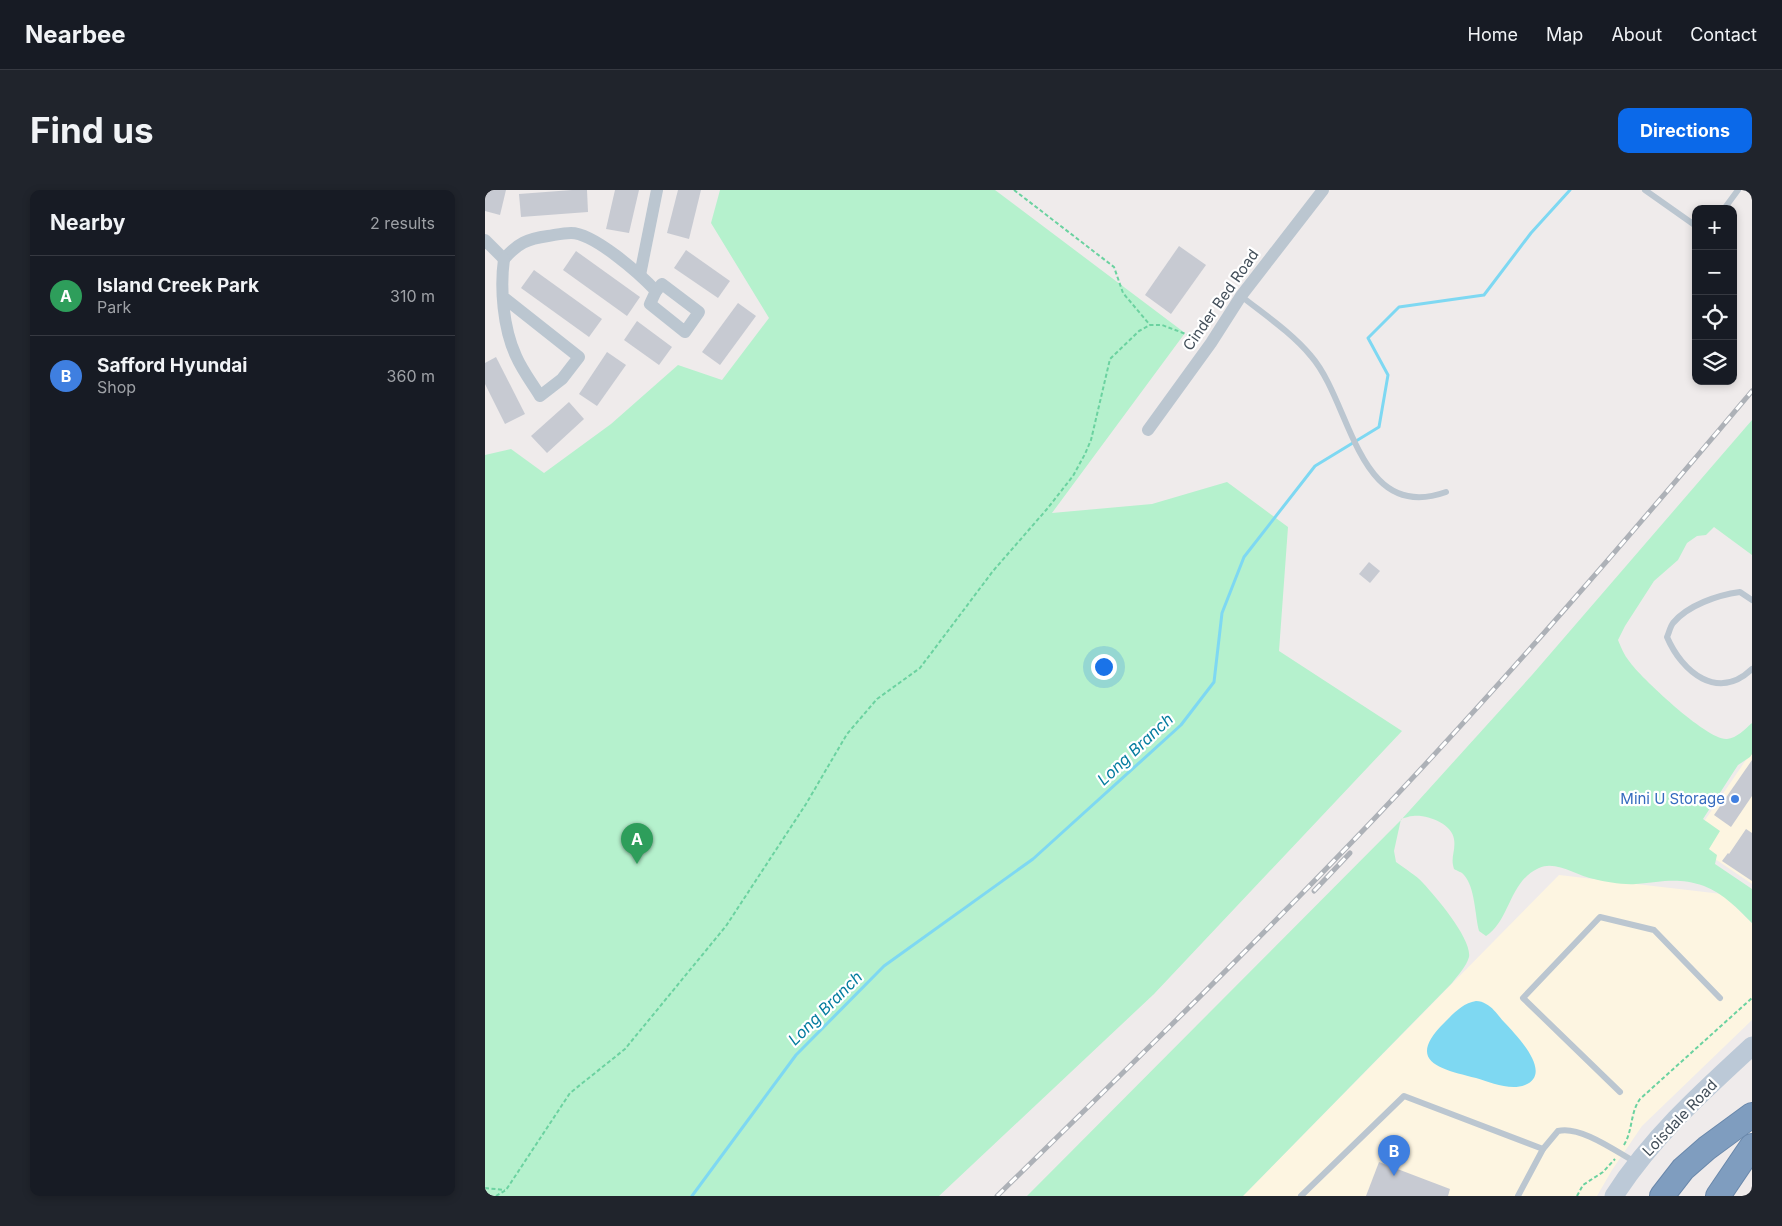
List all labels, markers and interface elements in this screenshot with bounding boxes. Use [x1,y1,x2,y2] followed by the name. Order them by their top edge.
[25,20,126,49] text: Nearbee
[1468,24,1518,45] text: Home
[1546,24,1583,45] text: Map
[1611,24,1662,45] text: About
[1690,24,1757,45] text: Contact
[1618,108,1752,153] button: Directions
[30,109,154,151] text: Find us
[1692,205,1737,385] map controls
[1692,205,1737,250] button: +
[50,210,125,235] text: Nearby
[370,213,435,233] text: 2 results
[1179,245,1263,354] street label: Cinder Bed Road
[1692,250,1737,295] button: −
[97,274,259,297] text: Island Creek Park
[60,286,72,306] text: A
[390,286,435,306] text: 310 m
[1692,295,1737,340] button: locate
[97,297,131,317] text: Park
[1692,340,1737,385] button: layers
[97,354,247,377] text: Safford Hyundai
[61,366,71,386] text: B
[387,366,435,386] text: 360 m
[97,377,136,397] text: Shop
[1091,654,1117,680] your location
[1093,709,1177,789] water label: Long Branch
[1620,789,1725,808] place label: Mini U Storage
[1729,793,1741,805] marker: Mini U Storage
[621,823,653,864] pin: A
[784,967,866,1049] water label: Long Branch
[1638,1075,1721,1160] street label: Loisdale Road
[1378,1135,1410,1176] pin: B

